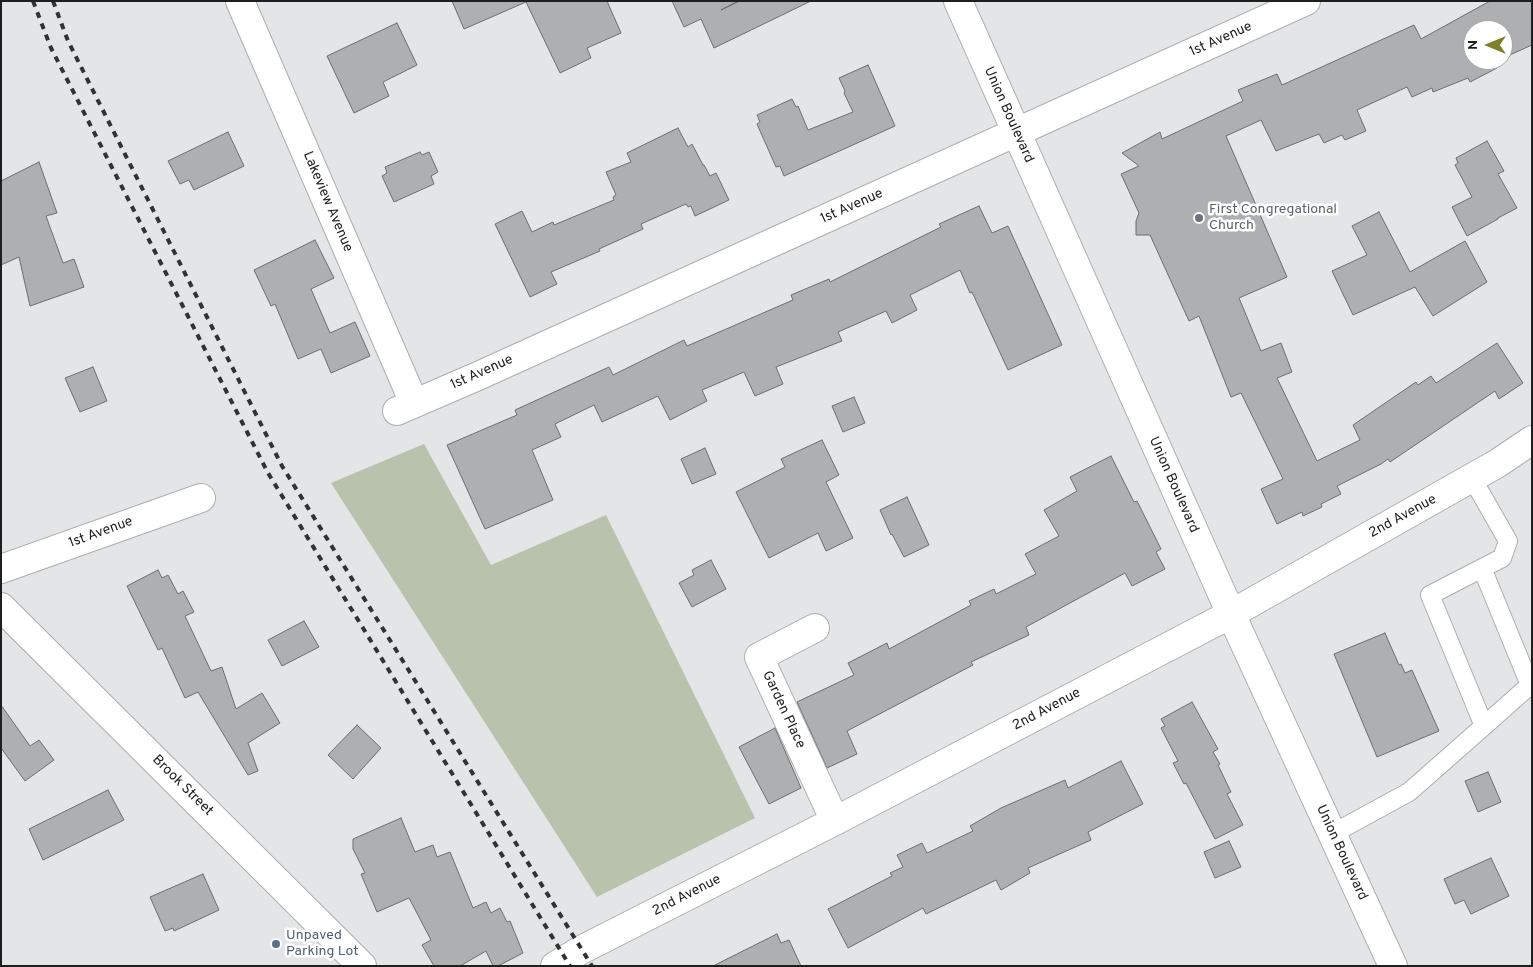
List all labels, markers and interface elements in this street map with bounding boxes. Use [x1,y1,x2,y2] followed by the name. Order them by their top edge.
[1187,19,1255,61] street label: 1st Avenue
[1463,20,1513,70] north arrow
[1465,40,1482,50] text: N
[979,64,1037,166] street label: Union Boulevard
[298,149,356,255] street label: Lakeview Avenue
[818,186,886,228] street label: 1st Avenue
[1209,202,1337,234] place label: First Congregational Church
[1193,212,1205,224] marker: First Congregational Church
[448,352,516,394] street label: 1st Avenue
[1144,434,1202,536] street label: Union Boulevard
[1366,492,1440,542] street label: 2nd Avenue
[67,514,135,552] street label: 1st Avenue
[758,669,808,751] street label: Garden Place
[1010,685,1084,735] street label: 2nd Avenue
[148,752,216,820] street label: Brook Street
[1312,803,1370,903] street label: Union Boulevard
[650,872,724,920] street label: 2nd Avenue
[286,928,359,960] place label: Unpaved Parking Lot
[270,938,282,950] marker: Unpaved Parking Lot

